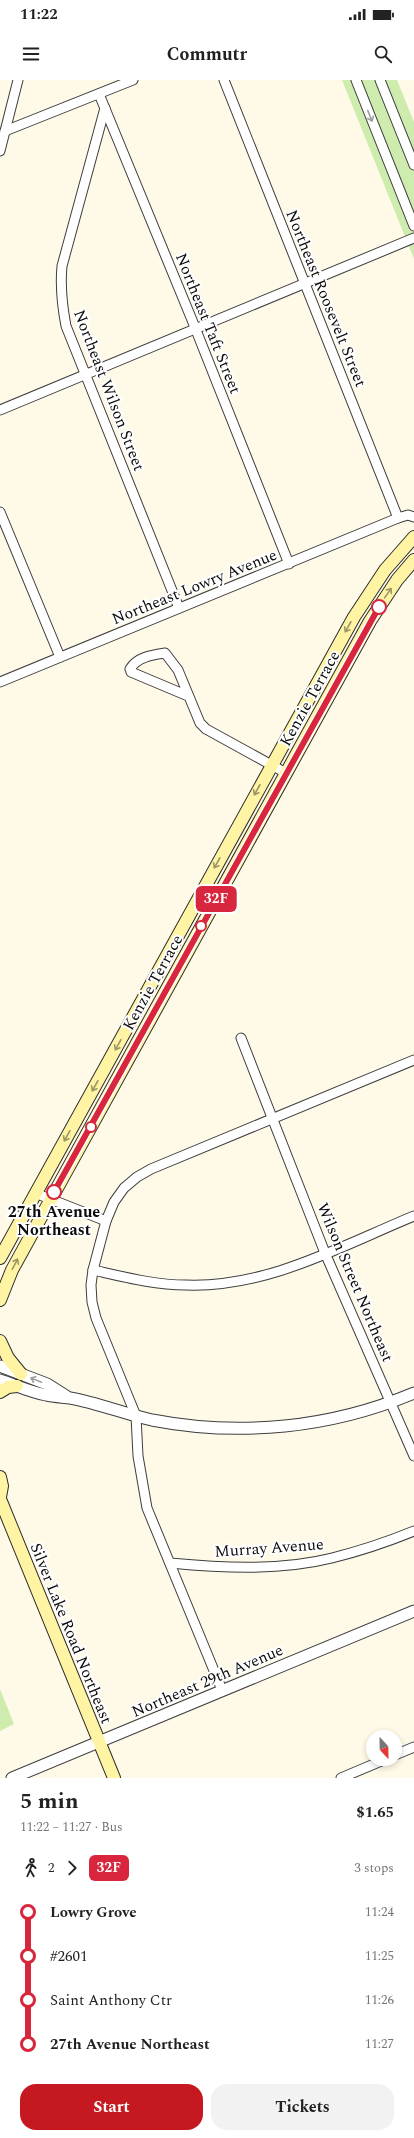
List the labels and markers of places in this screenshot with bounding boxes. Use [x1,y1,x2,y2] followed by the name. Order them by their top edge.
[371,599,387,615] unlabelled marker
[195,920,207,932] unlabelled marker
[85,1121,97,1133] unlabelled marker
[46,1184,62,1200] marker: 27th Avenue Northeast
[8,1200,100,1242] place label: 27th Avenue Northeast

